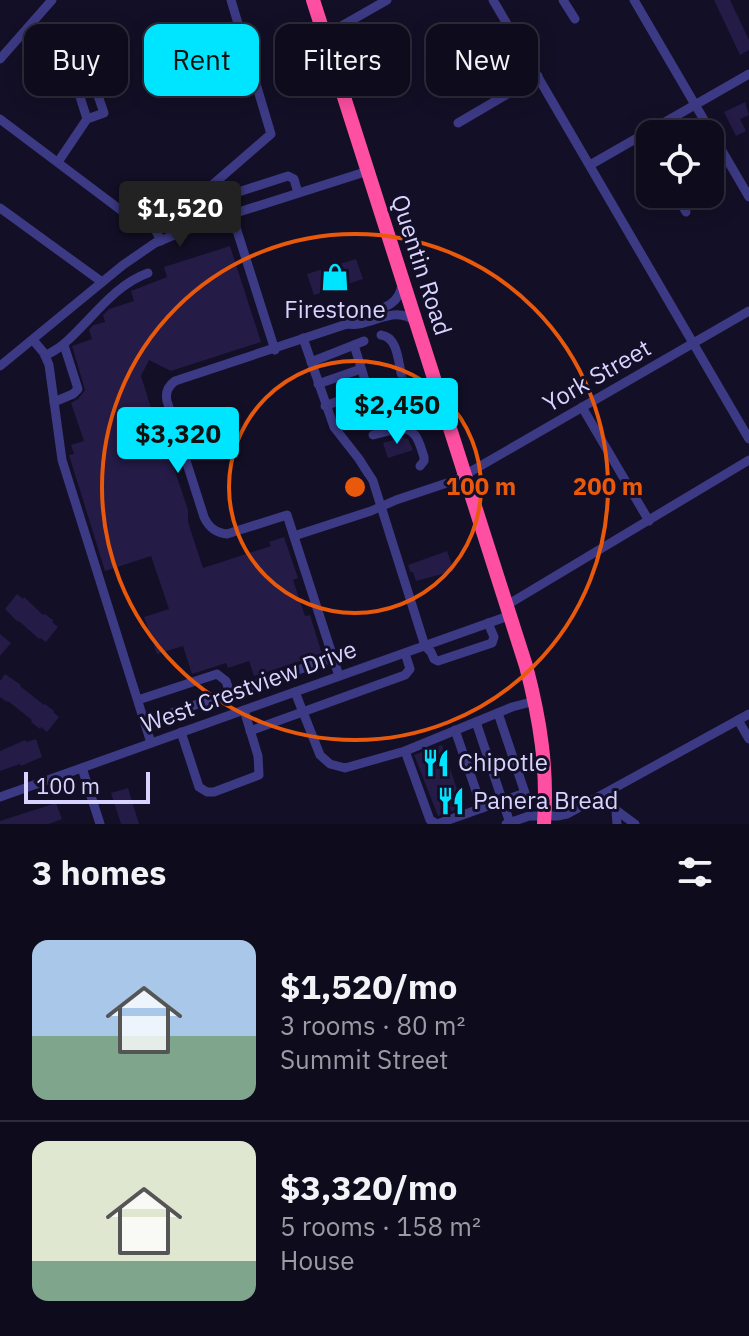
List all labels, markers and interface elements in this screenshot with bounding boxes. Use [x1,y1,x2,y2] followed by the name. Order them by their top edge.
[24,24,128,96] chip: Buy
[144,24,259,96] chip: Rent
[275,24,410,96] chip: Filters
[426,24,538,96] chip: New
[636,120,724,208] map controls
[636,120,724,208] button: locate
[115,181,245,249] pin: $1,520
[137,190,223,224] text: $1,520
[384,190,460,339] street label: Quentin Road
[320,262,350,292] shop icon: Firestone
[284,293,386,325] place label: Firestone
[537,331,656,419] street label: York Street
[332,378,462,446] pin: $2,450
[354,387,440,421] text: $2,450
[113,407,243,475] pin: $3,320
[135,416,221,450] text: $3,320
[446,470,516,502] text: 100 m
[573,470,643,502] text: 200 m
[341,473,369,501] centre of rings
[136,632,361,740] street label: West Crestview Drive
[458,746,548,778] place label: Chipotle
[421,748,451,778] restaurant icon: Chipotle
[24,768,150,804] scale bar
[36,771,100,800] text: 100 m
[473,784,618,816] place label: Panera Bread
[436,786,466,816] restaurant icon: Panera Bread
[32,850,167,894] text: 3 homes
[673,850,717,894] icon: filters
[280,964,457,1008] text: $1,520/mo
[96,972,192,1068] icon: home
[280,1008,465,1042] text: 3 rooms · 80 m²
[280,1042,448,1076] text: Summit Street
[280,1165,457,1209] text: $3,320/mo
[96,1173,192,1269] icon: home
[280,1209,481,1243] text: 5 rooms · 158 m²
[280,1243,355,1277] text: House

